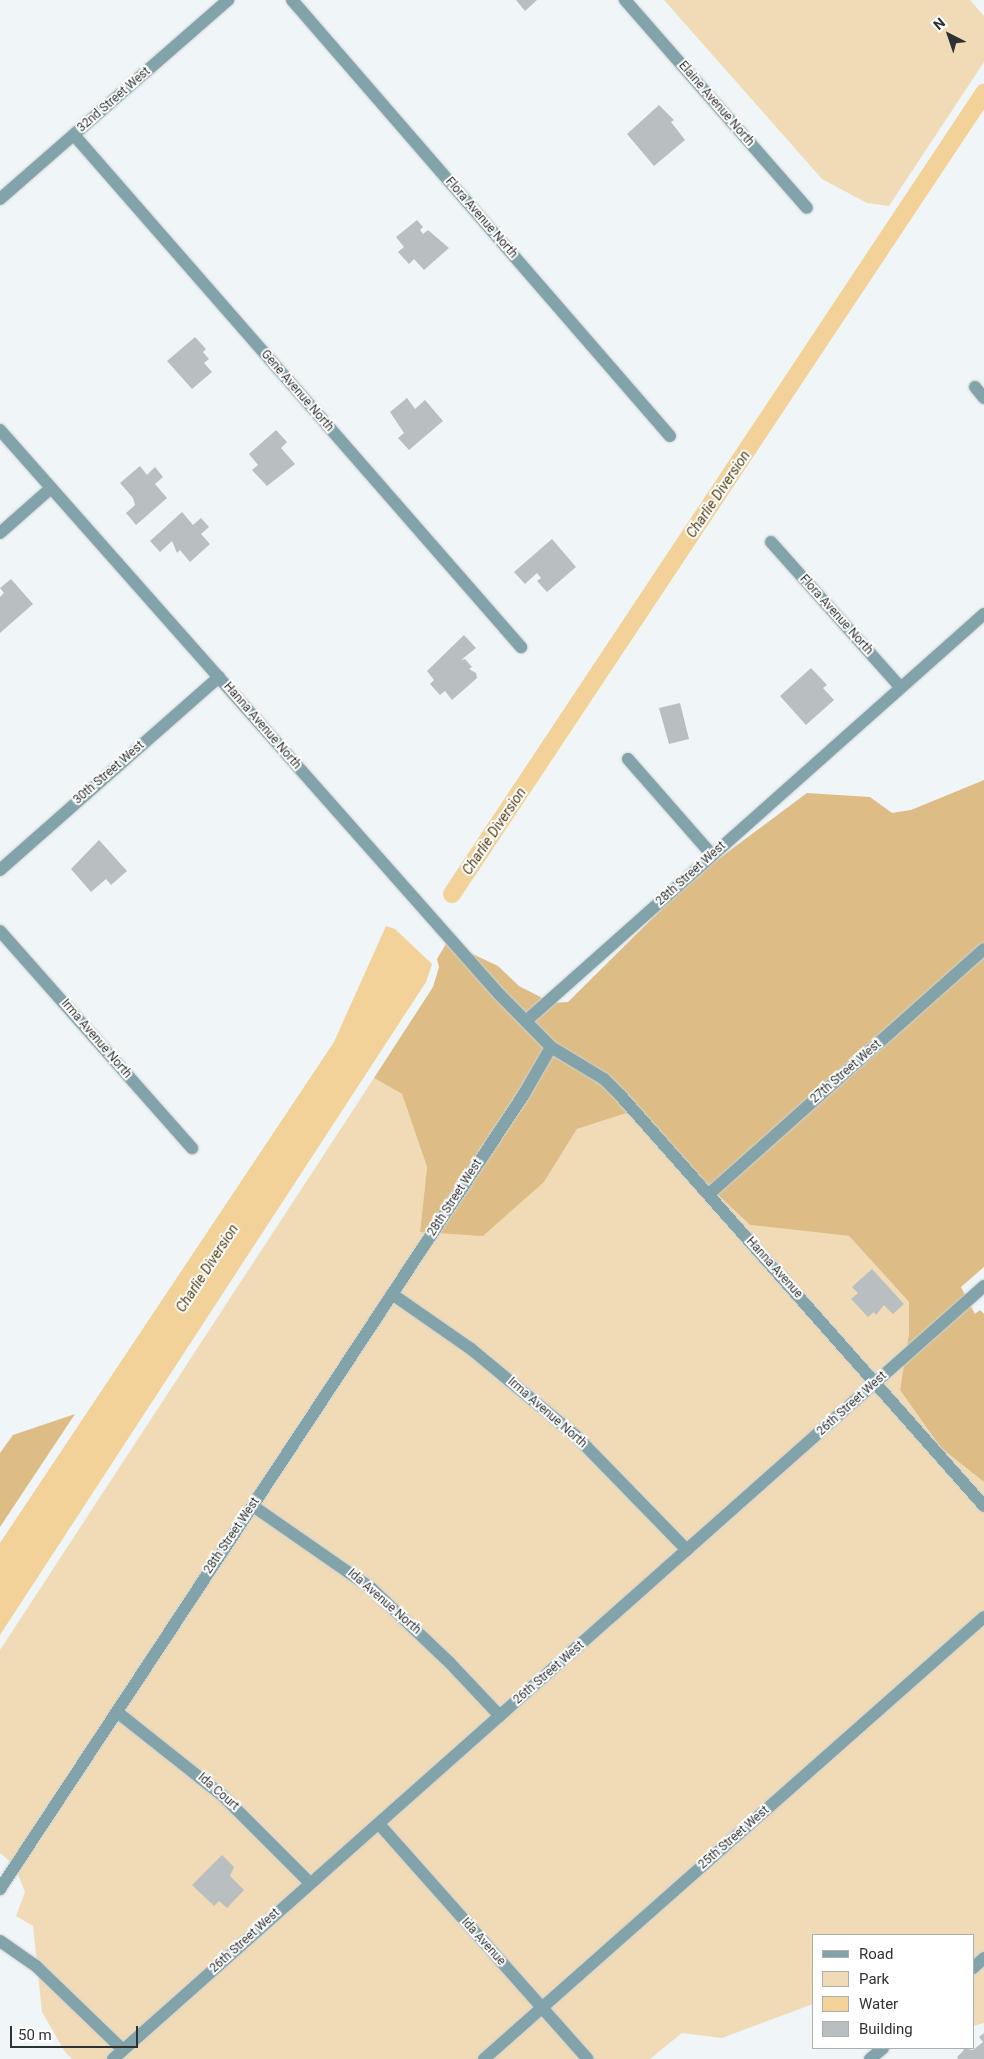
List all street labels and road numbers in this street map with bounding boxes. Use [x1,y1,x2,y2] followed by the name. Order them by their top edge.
[675,59,757,149] street label: Elaine Avenue North
[75,65,153,135] street label: 32nd Street West
[442,175,520,261] street label: Flora Avenue North
[258,347,336,435] street label: Gene Avenue North
[796,572,876,658] street label: Flora Avenue North
[220,680,304,772] street label: Hanna Avenue North
[71,739,147,807] street label: 30th Street West
[653,839,729,909] street label: 28th Street West
[58,997,134,1081] street label: Irma Avenue North
[808,1038,884,1106] street label: 27th Street West
[425,1157,485,1239] street label: 28th Street West
[743,1235,805,1301] street label: Hanna Avenue
[814,1369,890,1439] street label: 26th Street West
[505,1375,589,1451] street label: Irma Avenue North
[201,1495,263,1577] street label: 28th Street West
[345,1566,423,1638] street label: Ida Avenue North
[511,1639,587,1707] street label: 26th Street West
[195,1770,241,1814] street label: Ida Court
[696,1804,772,1872] street label: 25th Street West
[207,1906,283,1976] street label: 26th Street West
[458,1915,508,1969] street label: Ida Avenue

